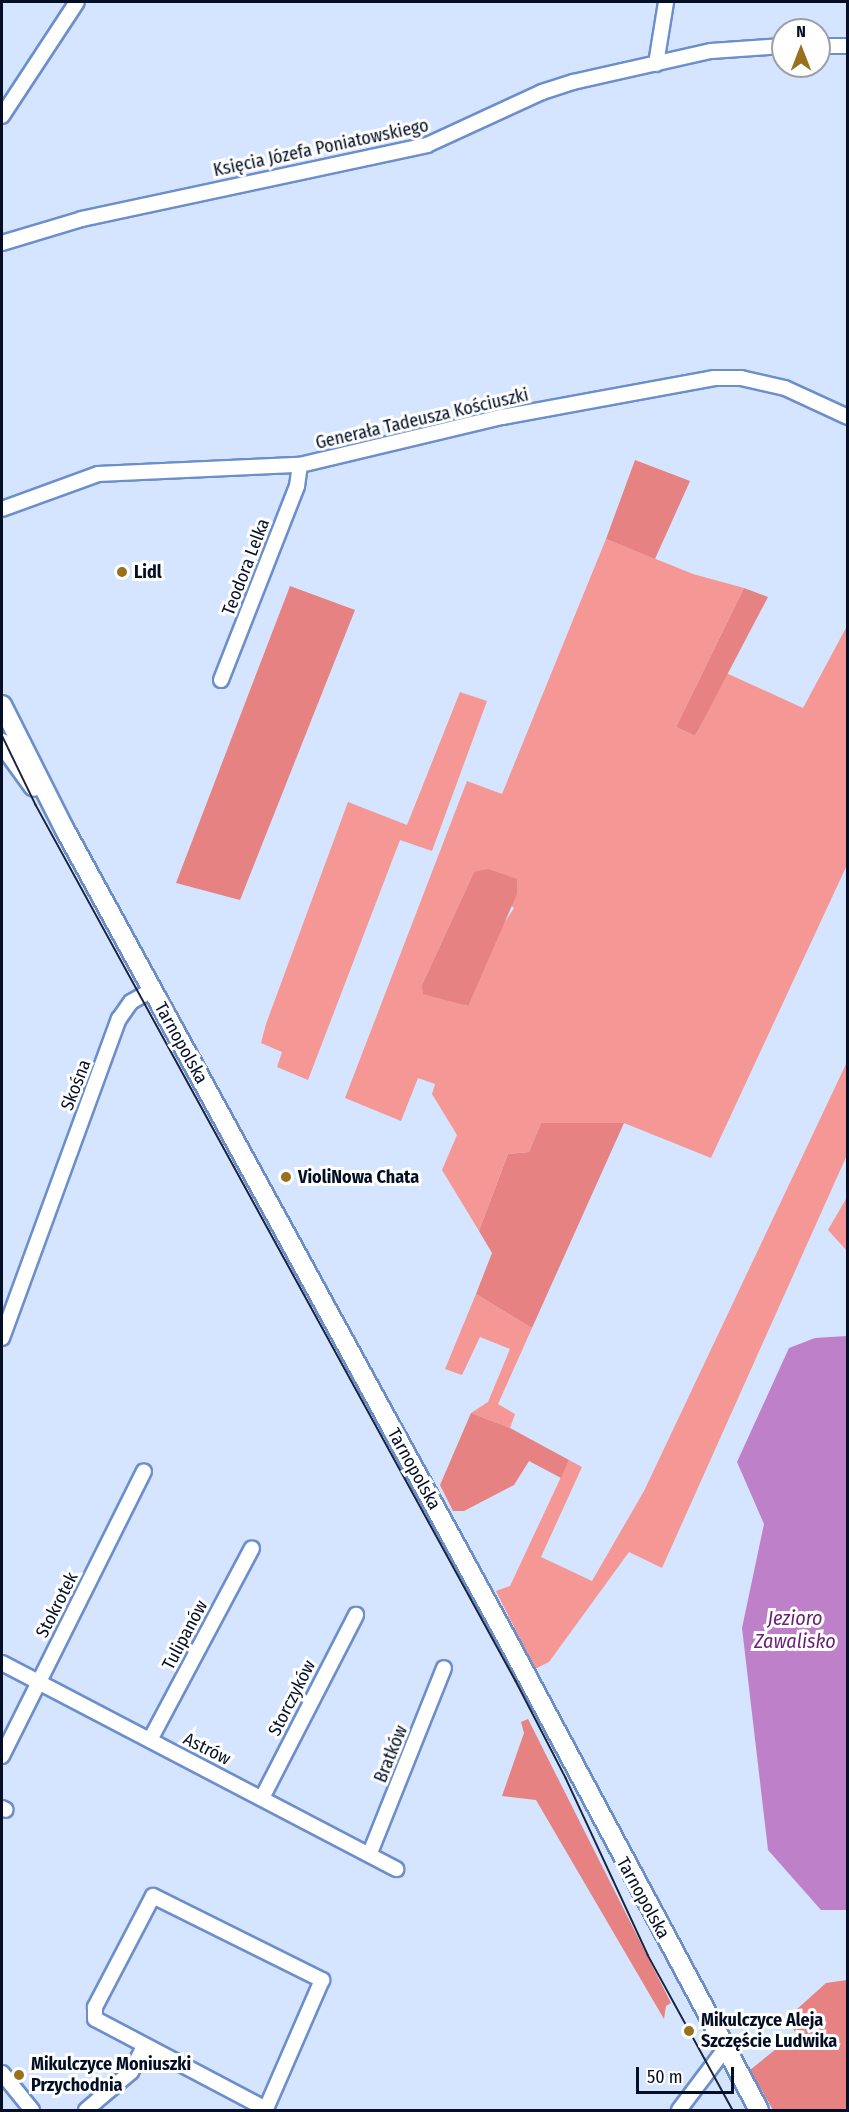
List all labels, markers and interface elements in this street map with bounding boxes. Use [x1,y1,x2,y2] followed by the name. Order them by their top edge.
[771,18,831,78] north arrow
[796,22,806,41] text: N
[211,115,431,181] street label: Księcia Józefa Poniatowskiego
[314,384,530,454] street label: Generała Tadeusza Kościuszki
[218,516,274,618] street label: Teodora Lelka
[134,561,162,583] place label: Lidl
[115,565,129,579] marker: Lidl
[150,998,212,1088] street label: Tarnopolska
[56,1057,96,1113] street label: Skośna
[298,1166,419,1188] place label: VioliNowa Chata
[279,1170,293,1184] marker: VioliNowa Chata
[383,1424,445,1514] street label: Tarnopolska
[31,1569,83,1641] street label: Stokrotek
[158,1597,212,1673] street label: Tulipanów
[754,1606,836,1653] water label: Jezioro Zawalisko
[264,1657,320,1739] street label: Storczyków
[370,1722,412,1786] street label: Bratków
[180,1728,234,1770] street label: Astrów
[612,1853,674,1943] street label: Tarnopolska
[701,2010,837,2052] place label: Mikulczyce Aleja Szczęście Ludwika
[682,2024,696,2038] marker: Mikulczyce Aleja Szczęście Ludwika
[31,2054,191,2096] place label: Mikulczyce Moniuszki Przychodnia
[639,2055,736,2093] scale bar
[647,2066,683,2088] text: 50 m
[12,2068,26,2082] marker: Mikulczyce Moniuszki Przychodnia

